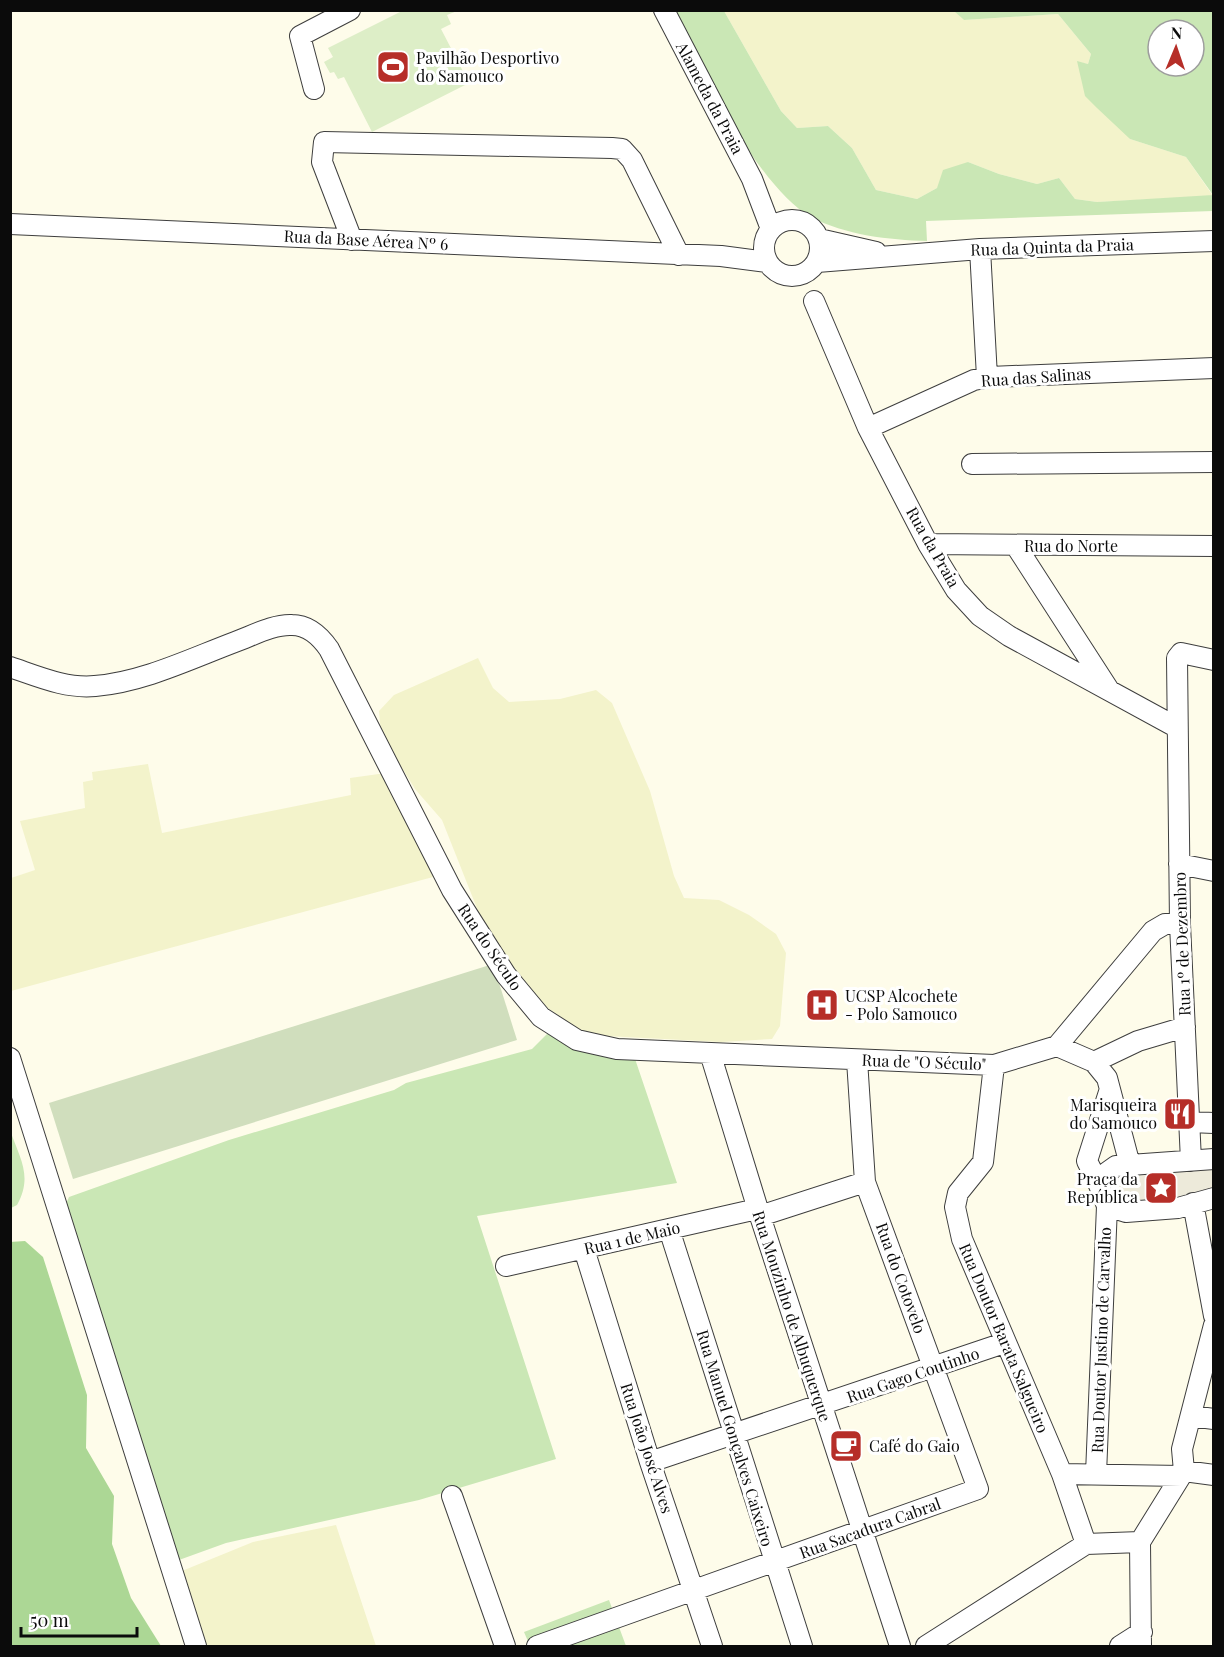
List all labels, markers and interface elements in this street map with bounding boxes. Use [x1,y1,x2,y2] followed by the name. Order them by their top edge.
[1146,18,1206,78] north arrow
[1170,22,1183,43] text: N
[672,37,749,158] street label: Alameda da Praia
[416,47,559,86] place label: Pavilhão Desportivo do Samouco
[375,49,411,85] sports icon: Pavilhão Desportivo do Samouco
[283,225,449,254] street label: Rua da Base Aérea Nº 6
[970,233,1134,260] street label: Rua da Quinta da Praia
[980,362,1092,391] street label: Rua das Salinas
[902,503,965,591] street label: Rua da Praia
[1024,535,1118,556] street label: Rua do Norte
[1168,871,1195,1016] street label: Rua 1º de Dezembro
[454,899,527,994] street label: Rua do Século
[845,985,958,1024] place label: UCSP Alcochete - Polo Samouco
[804,987,840,1023] hospital icon: UCSP Alcochete - Polo Samouco
[861,1049,987,1074] street label: Rua de "O Século"
[1070,1094,1157,1133] place label: Marisqueira do Samouco
[1162,1096,1198,1132] restaurant icon: Marisqueira do Samouco
[1067,1168,1138,1207] place label: Praça da República
[1143,1170,1179,1206] place icon: Praça da República
[748,1208,837,1424] street label: Rua Mouzinho de Albuquerque
[582,1216,682,1259] street label: Rua 1 de Maio
[872,1219,931,1336] street label: Rua do Cotovelo
[1086,1226,1115,1453] street label: Rua Doutor Justino de Carvalho
[955,1240,1054,1436] street label: Rua Doutor Barata Salgueiro
[692,1327,779,1549] street label: Rua Manuel Gonçalves Caixeiro
[844,1342,982,1407] street label: Rua Gago Coutinho
[617,1380,678,1516] street label: Rua João José Alves
[828,1428,864,1464] cafe icon: Café do Gaio
[869,1435,960,1456] place label: Café do Gaio
[796,1492,944,1563] street label: Rua Sacadura Cabral
[21,1600,136,1638] scale bar
[30,1608,69,1632] text: 50 m

